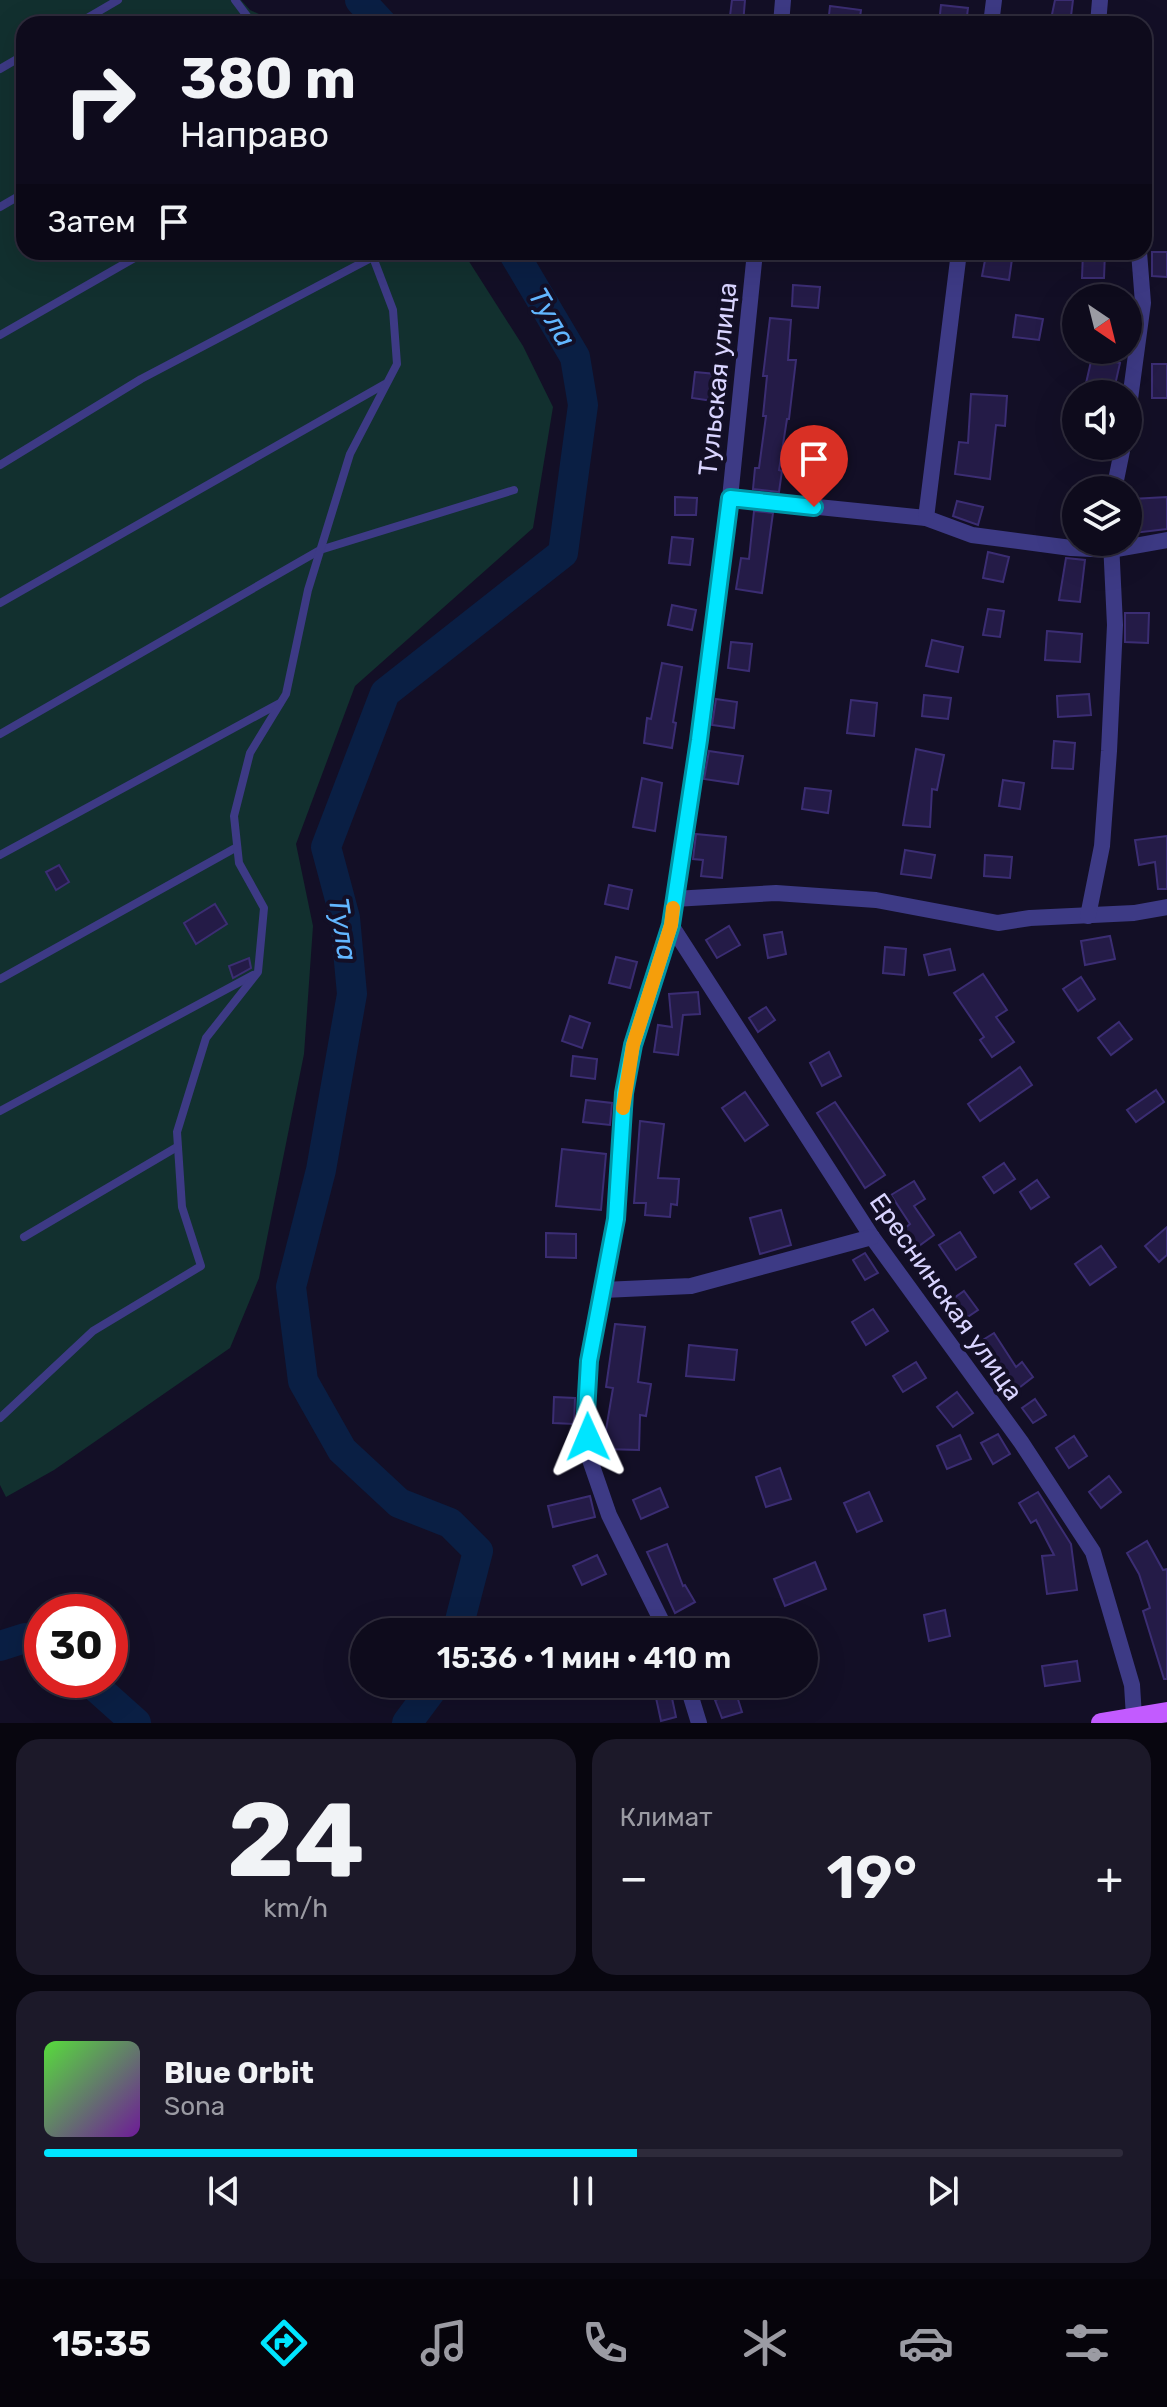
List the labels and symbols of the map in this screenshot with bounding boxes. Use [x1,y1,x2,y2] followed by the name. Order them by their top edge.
[521,281,583,353] water label: Тула
[692,281,744,477] street label: Тульская улица
[1062,284,1142,364] north arrow
[780,425,848,507] pin
[322,895,364,963] water label: Тула
[863,1188,1029,1406] street label: Ереснинская улица
[546,1395,630,1479] position arrow
[24,1594,128,1698] speed limit sign: 30

